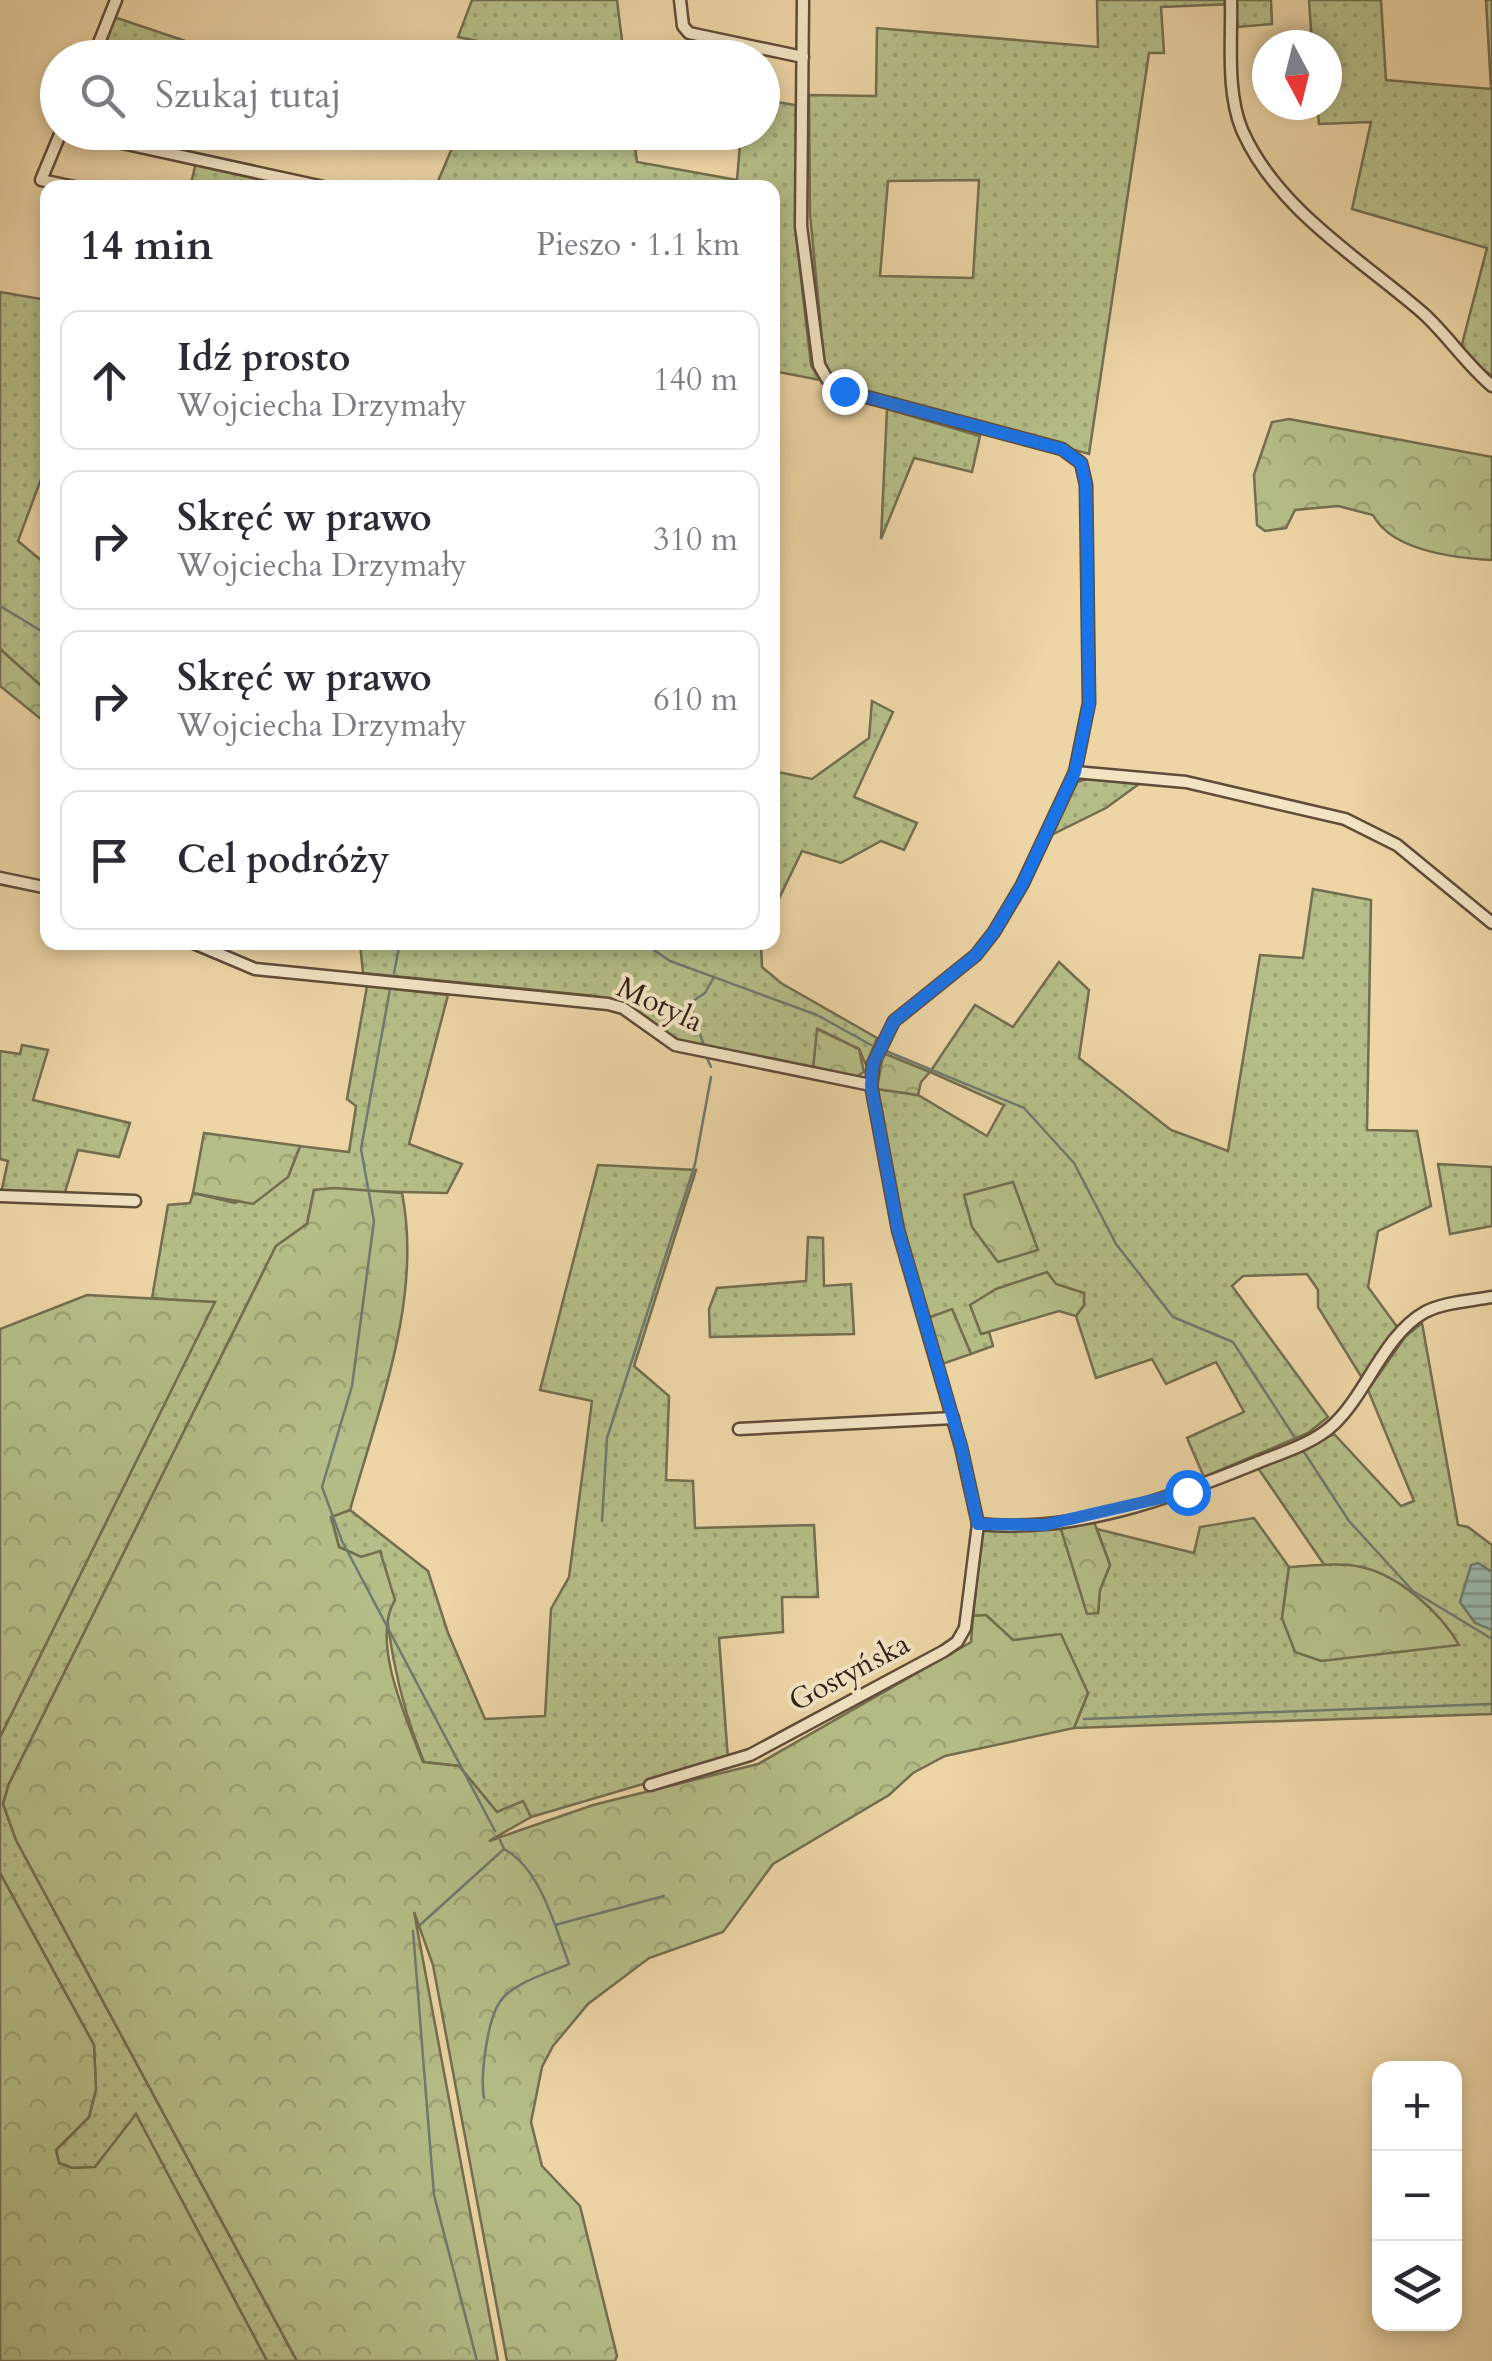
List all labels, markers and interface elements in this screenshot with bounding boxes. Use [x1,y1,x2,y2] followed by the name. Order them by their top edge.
[1252,30,1342,120] north arrow
[40,40,780,150] search box
[75,68,130,123] icon: search
[155,69,342,121] text: Szukaj tutaj
[80,217,213,274] text: 14 min
[536,223,740,267] text: Pieszo · 1.1 km
[177,332,350,384] text: Idź prosto
[82,353,137,408] icon: ahead
[653,358,738,402] text: 140 m
[822,369,868,415] route end
[177,384,467,428] text: Wojciecha Drzymały
[177,492,432,544] text: Skręć w prawo
[82,513,137,568] icon: right
[653,518,738,562] text: 310 m
[177,544,467,588] text: Wojciecha Drzymały
[177,652,432,704] text: Skręć w prawo
[82,673,137,728] icon: right
[653,678,738,722] text: 610 m
[177,704,467,748] text: Wojciecha Drzymały
[82,833,137,888] icon: arrive
[177,834,390,886] text: Cel podróży
[610,967,709,1042] street label: Motyla
[1165,1470,1211,1516] route start
[782,1623,917,1721] street label: Gostyńska
[1372,2061,1462,2331] map controls
[1372,2061,1462,2151] button: +
[1372,2151,1462,2241] button: −
[1372,2241,1462,2331] button: layers

